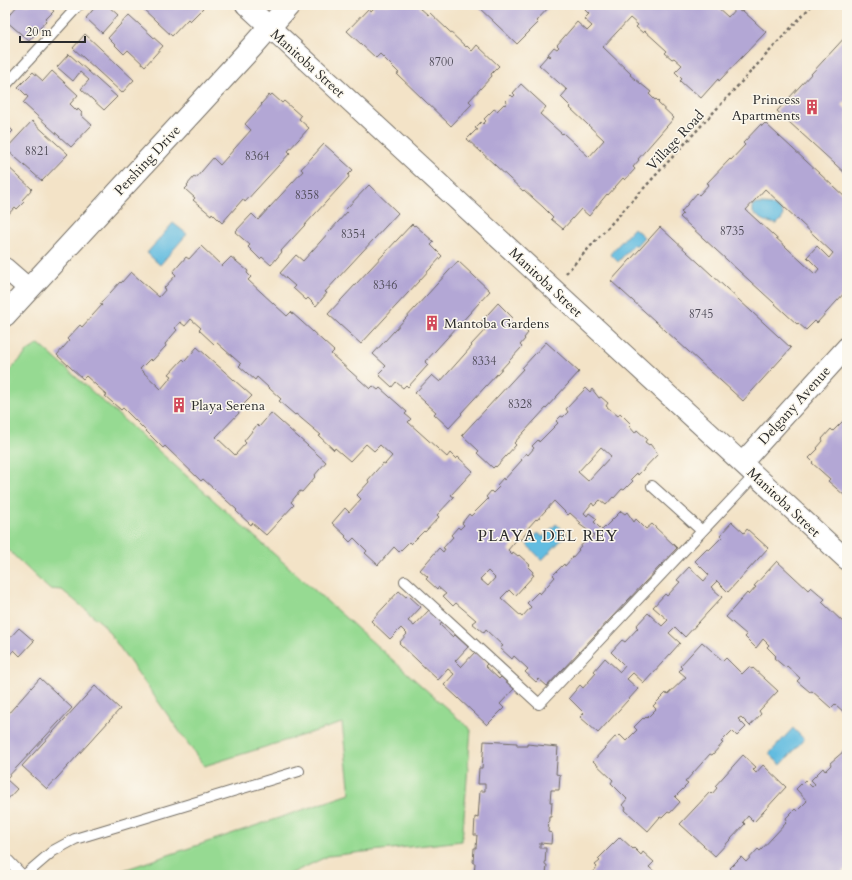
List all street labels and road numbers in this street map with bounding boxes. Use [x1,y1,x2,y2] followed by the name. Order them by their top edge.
[266,25,349,102] street label: Manitoba Street
[642,106,709,175] street label: Village Road
[110,121,185,200] street label: Pershing Drive
[505,243,587,322] street label: Manitoba Street
[754,362,835,449] street label: Delgany Avenue
[743,463,825,542] street label: Manitoba Street

